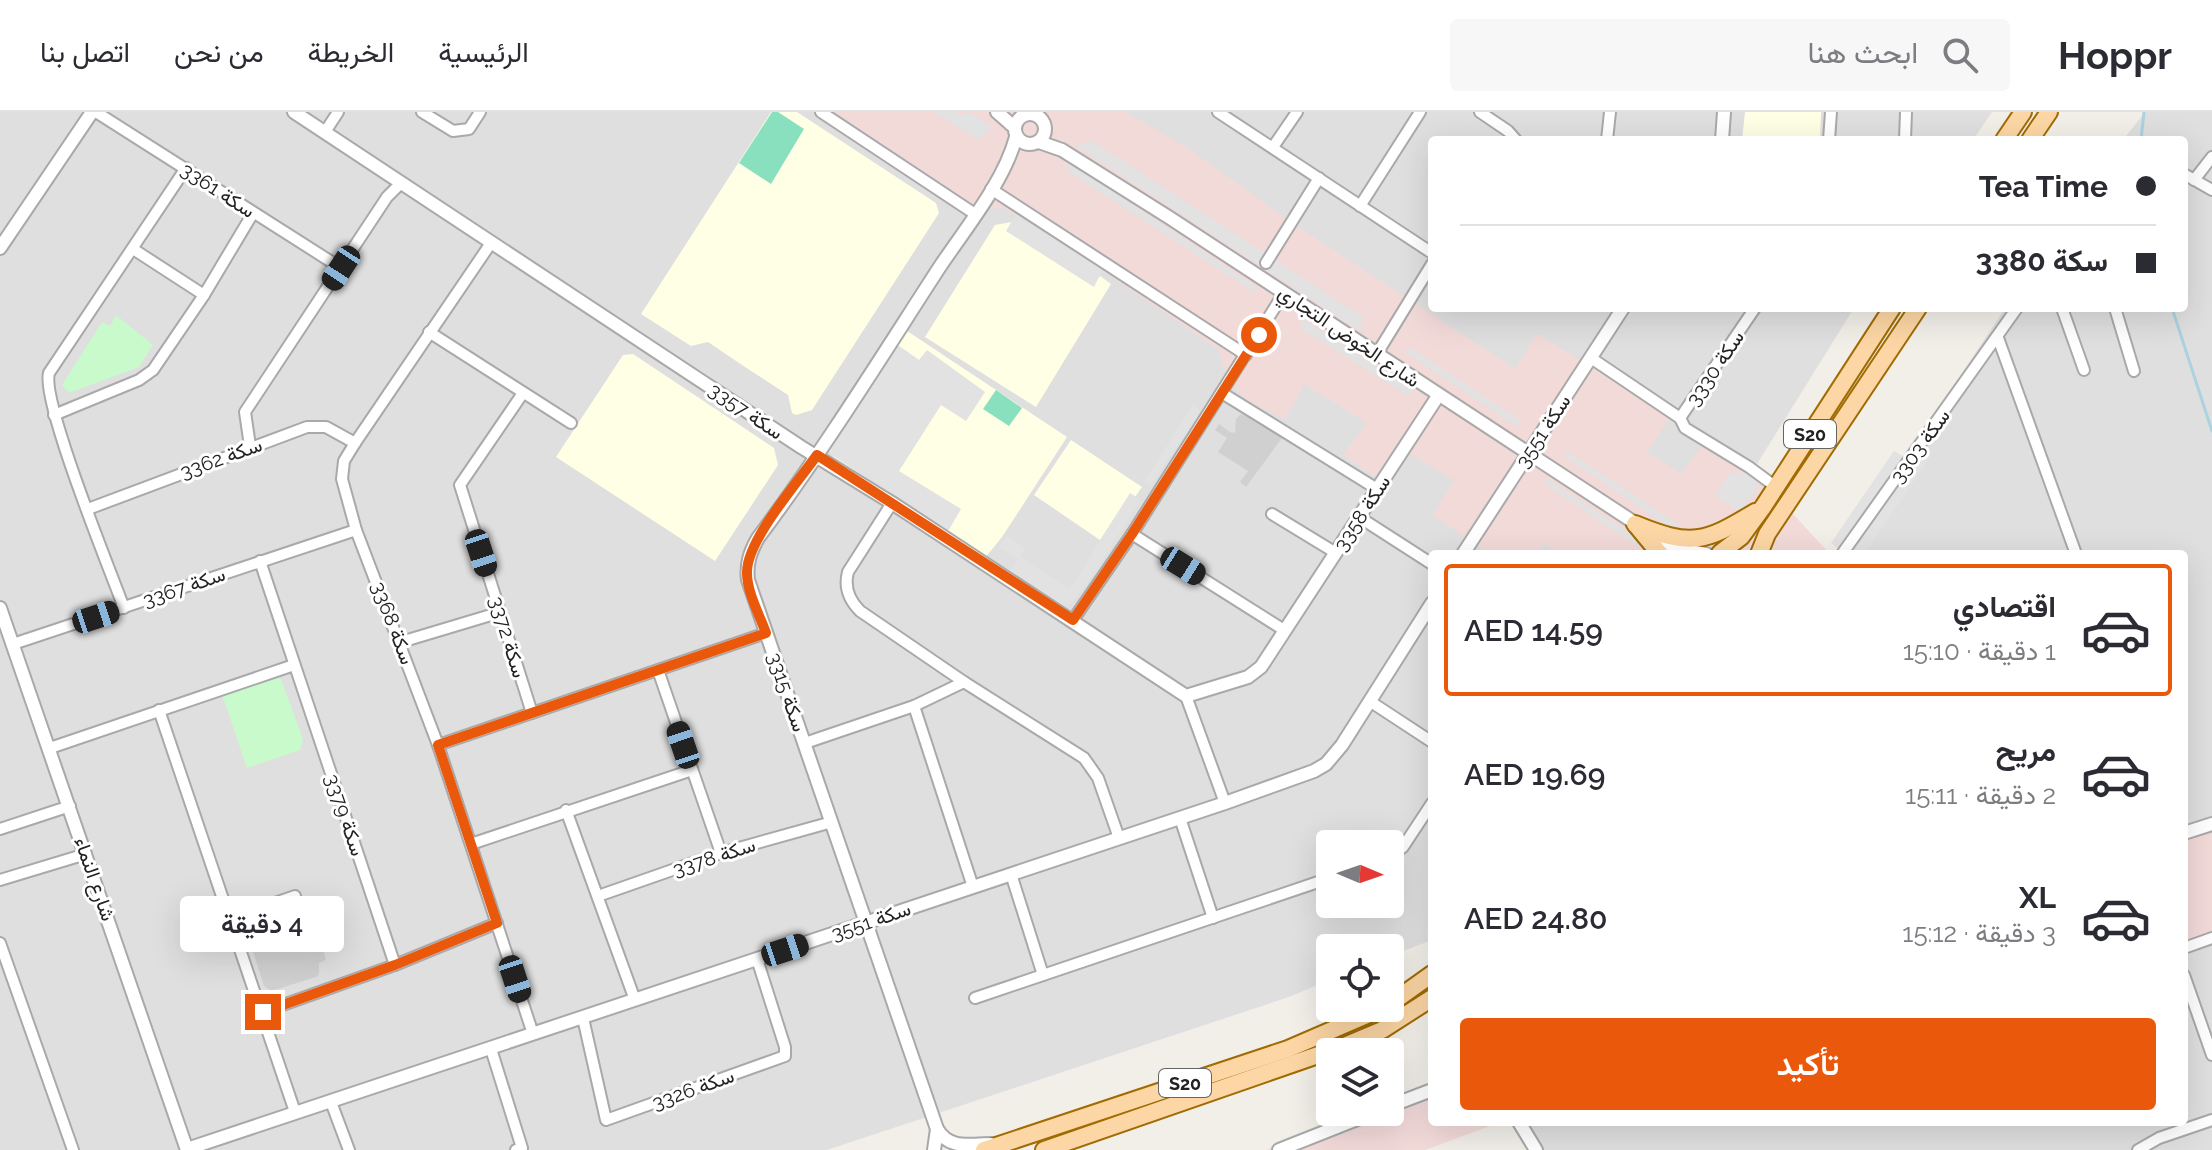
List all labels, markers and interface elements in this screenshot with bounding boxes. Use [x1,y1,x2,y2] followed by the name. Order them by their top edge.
[1450,19,2010,91] search box
[1938,33,1982,77] icon: search
[2058,33,2172,78] text: Hoppr
[1808,35,1918,70] text: ابحث هنا
[40,36,130,69] text: اتصل بنا
[174,36,264,69] text: من نحن
[308,36,394,69] text: الخريطة
[438,36,529,69] text: الرئيسية
[176,157,260,223] street label: سكة 3361
[1979,169,2108,204] text: Tea Time
[318,241,364,295] car
[1976,243,2108,278] text: سكة 3380
[1271,280,1424,396] street label: شارع الخوض التجاري
[1241,317,1277,353] route start
[1681,326,1749,410] street label: سكة 3330
[704,377,788,445] street label: سكة 3357
[1510,390,1576,472] street label: سكة 3551
[1885,404,1955,488] street label: سكة 3303
[1784,420,1836,448] road number: S20
[177,432,265,484] street label: سكة 3362
[1329,471,1395,555] street label: سكة 3358
[462,526,500,580] car
[1156,543,1210,589] car
[140,562,228,612] street label: سكة 3367
[366,578,420,668] street label: سكة 3368
[1953,589,2056,624] text: اقتصادي
[484,593,532,681] street label: سكة 3372
[2080,594,2152,666] icon: car
[69,598,123,636] car
[1464,613,1603,648] text: AED 14.59
[1903,636,2056,666] text: 1 دقيقة · 15:10
[762,649,812,735] street label: سكة 3315
[664,718,702,772] car
[1996,733,2056,768] text: مريح
[2080,738,2152,810] icon: car
[1464,757,1605,792] text: AED 19.69
[320,771,370,859] street label: سكة 3379
[1905,780,2056,810] text: 2 دقيقة · 15:11
[1316,830,1404,918] north arrow
[1316,830,1404,1126] map controls
[670,832,758,882] street label: سكة 3378
[68,834,121,925] street label: شارع النماء
[2019,880,2056,915] text: XL
[2080,882,2152,954] icon: car
[181,896,345,952] callout: 4 دقيقة
[828,896,914,946] street label: سكة 3551
[1464,901,1607,936] text: AED 24.80
[221,909,303,939] text: 4 دقيقة
[1902,918,2056,948] text: 3 دقيقة · 15:12
[758,931,812,969] car
[1316,934,1404,1022] button: locate
[496,952,534,1006] car
[245,994,281,1030] route end
[1460,1018,2156,1110] button: تأكيد
[1316,1038,1404,1126] button: layers
[649,1063,737,1115] street label: سكة 3326
[1159,1069,1211,1097] road number: S20

